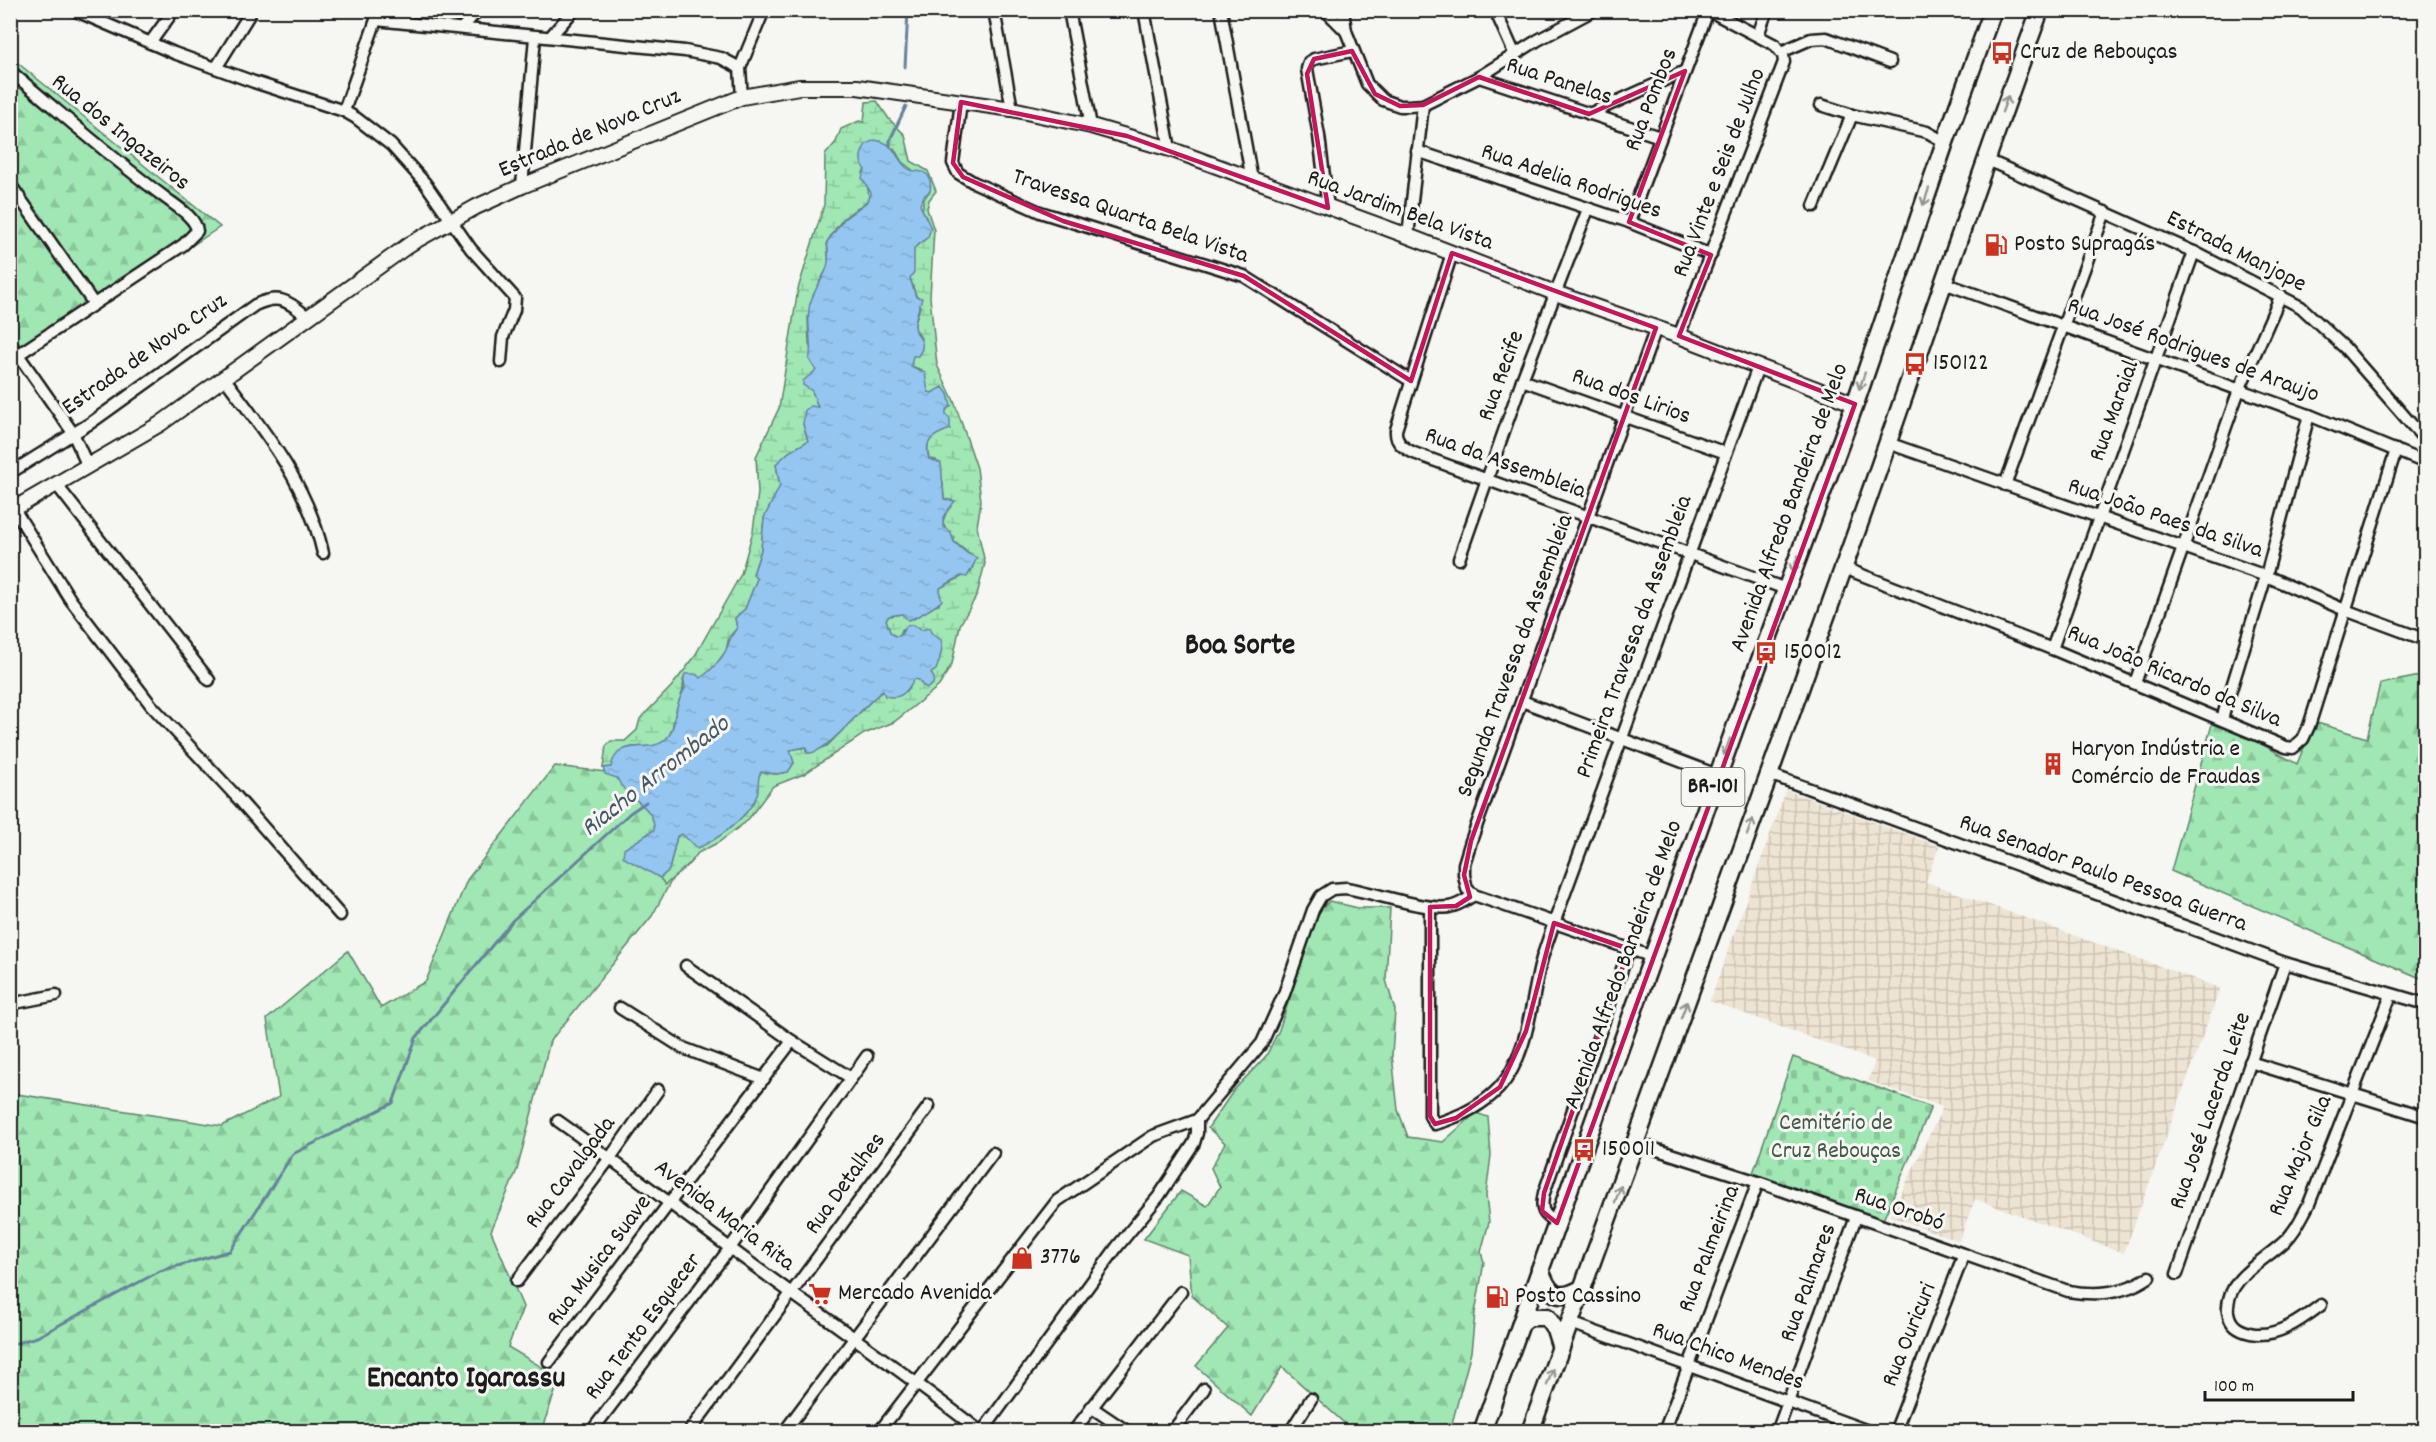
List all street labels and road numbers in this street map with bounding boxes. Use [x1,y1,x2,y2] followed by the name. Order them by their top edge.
[1617,43,1687,157] street label: Rua Pombos
[1502,49,1616,115] street label: Rua Panelas
[1664,63,1776,283] street label: Rua Vinte e Seis de Julho
[43,66,197,200] street label: Rua dos Ingazeiros
[494,80,686,188] street label: Estrada de Nova Cruz
[1476,135,1666,229] street label: Rua Adelia Rodrigues
[1007,161,1253,274] street label: Travessa Quarta Bela Vista
[1302,162,1499,261] street label: Rua Jardim Bela Vista
[2160,202,2312,302] street label: Estrada Manjope
[55,285,235,425] street label: Estrada de Nova Cruz
[2062,290,2324,412] street label: Rua José Rodrigues de Araujo
[1470,326,1534,426] street label: Rua Recife
[2081,355,2149,466] street label: Rua Maraial
[1722,359,1858,657] street label: Avenida Alfredo Bandeira de Melo
[1567,360,1695,434] street label: Rua dos Lirios
[1420,419,1591,509] street label: Rua da Assembleia
[2063,470,2268,569] street label: Rua João Paes da Silva
[1568,490,1702,783] street label: Primeira Travessa da Assembleia
[1449,509,1583,802] street label: Segunda Travessa da Assembleia
[2062,616,2287,738] street label: Rua João Ricardo da Silva
[1682,768,1744,806] road number: BR-101
[1954,806,2252,942] street label: Rua Senador Paulo Pessoa Guerra
[1556,816,1692,1114] street label: Avenida Alfredo Bandeira de Melo
[2161,1008,2261,1214] street label: Rua José Lacerda Leite
[2260,1089,2342,1222] street label: Rua Major Gila
[517,1109,625,1236] street label: Rua Cavalgada
[797,1126,895,1242] street label: Rua Detalhes
[646,1152,802,1281] street label: Avenida Maria Rita
[1849,1179,1949,1241] street label: Rua Orobó
[1670,1180,1750,1318] street label: Rua Palmeirina
[539,1188,661,1334] street label: Rua Musica Suave
[1772,1219,1846,1347] street label: Rua Palmares
[577,1246,711,1408] street label: Rua Tento Esquecer
[1874,1278,1946,1392] street label: Rua Ouricuri
[1647,1314,1809,1400] street label: Rua Chico Mendes

